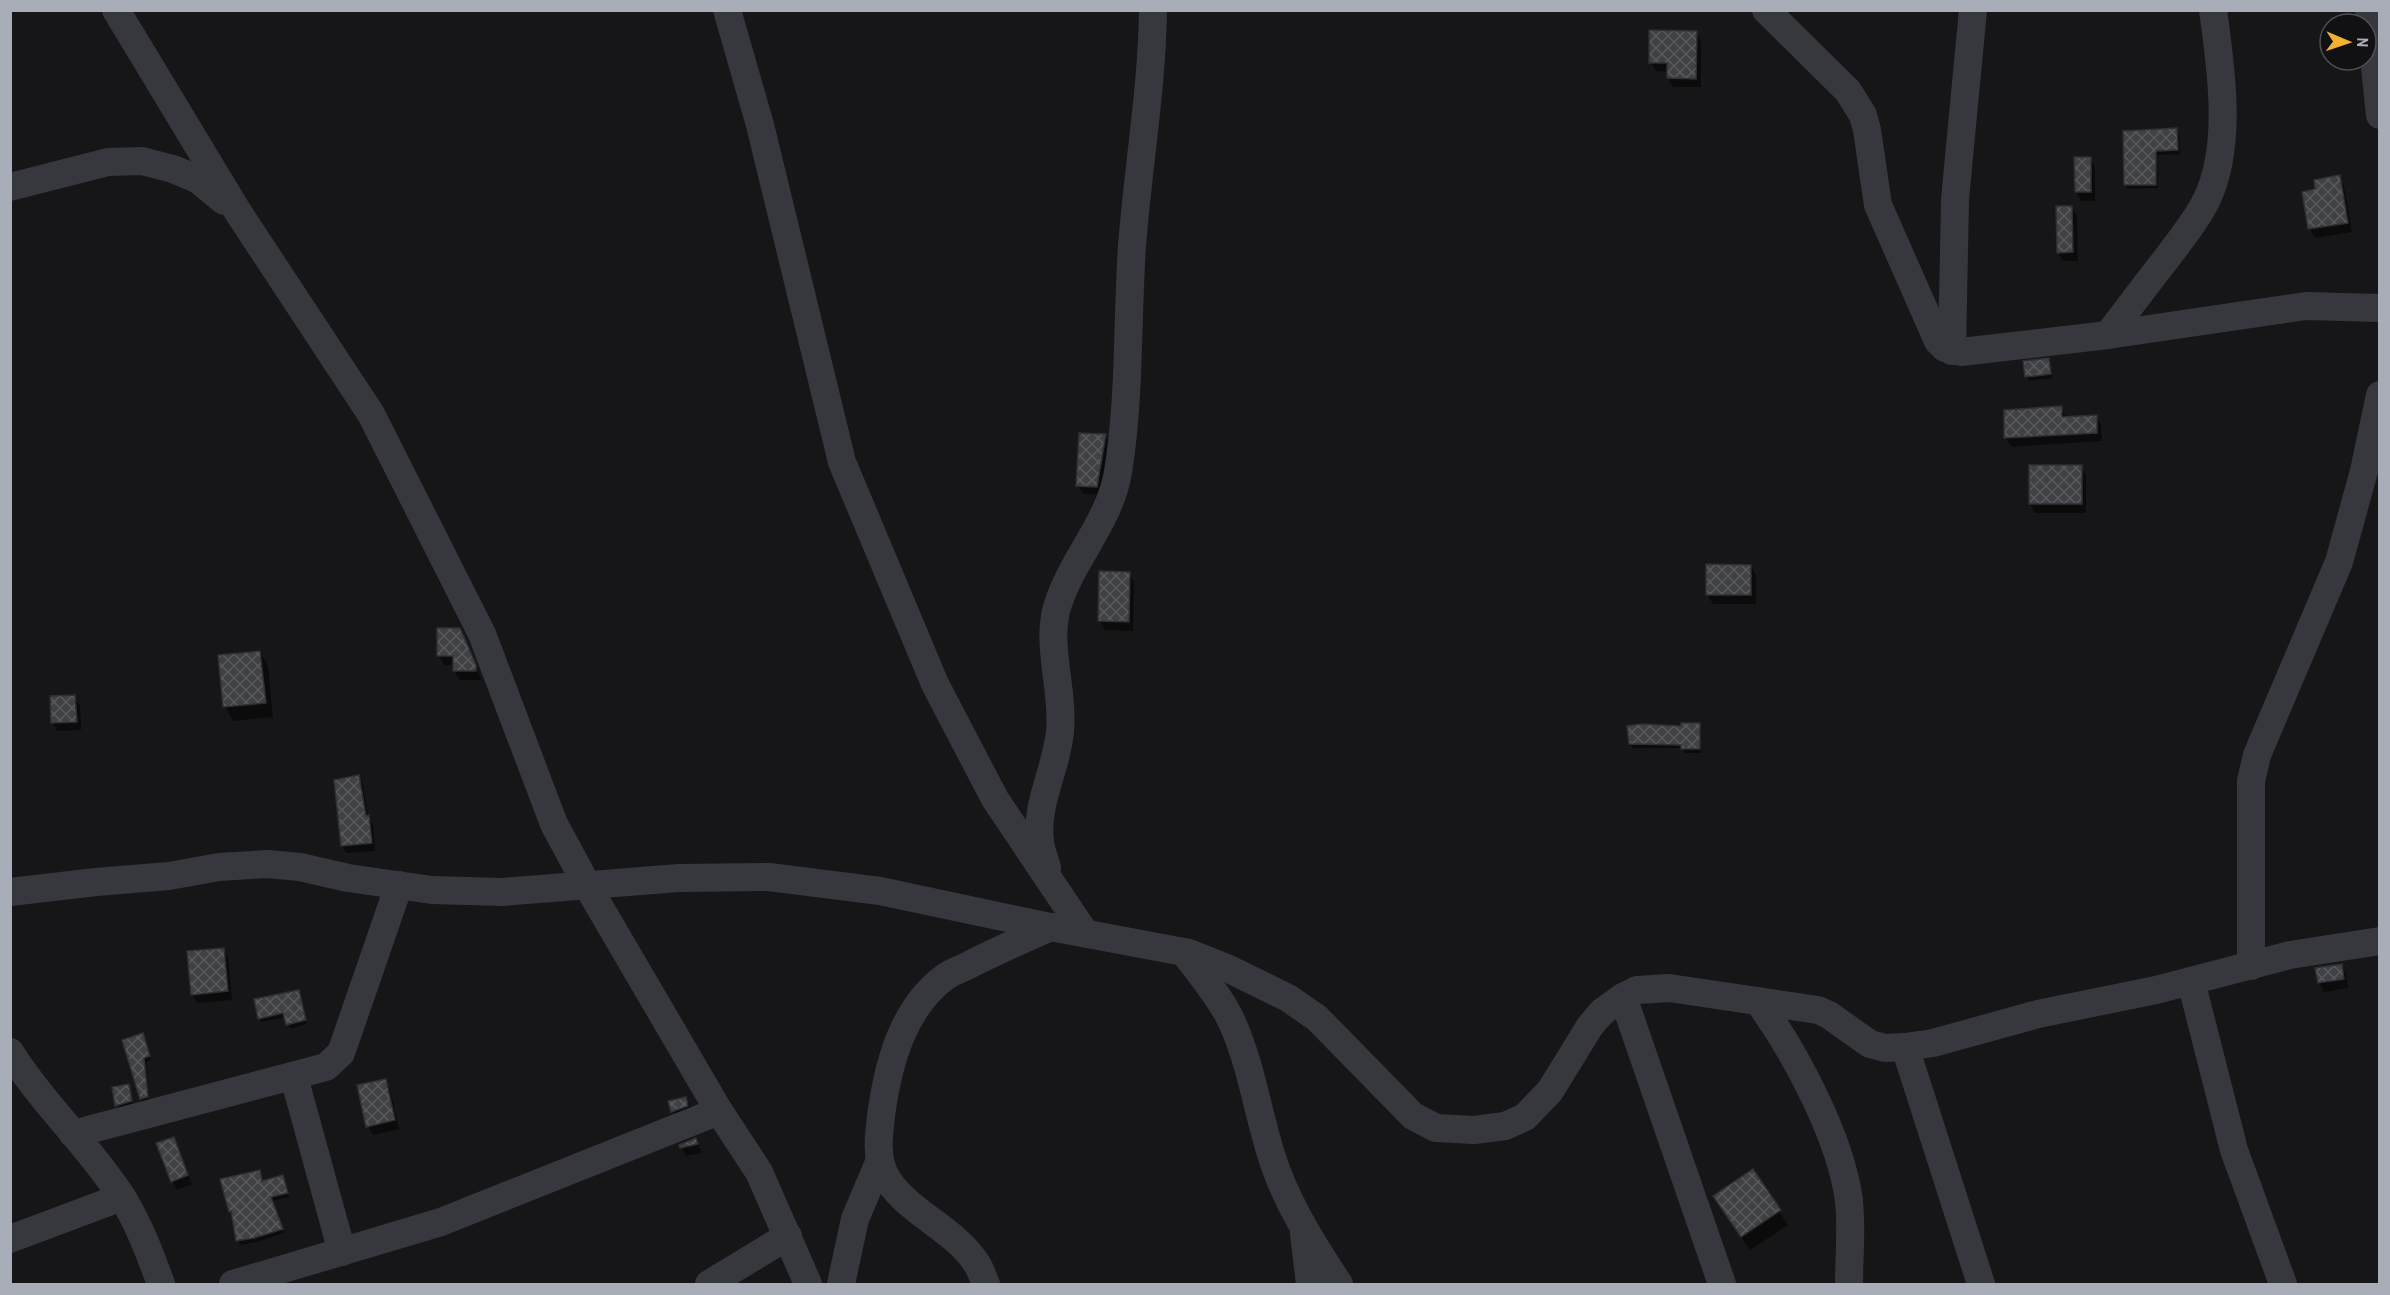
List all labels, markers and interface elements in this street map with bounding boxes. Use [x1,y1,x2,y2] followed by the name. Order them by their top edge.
[2318,12,2378,72] north arrow
[2352,37,2374,48] text: N

